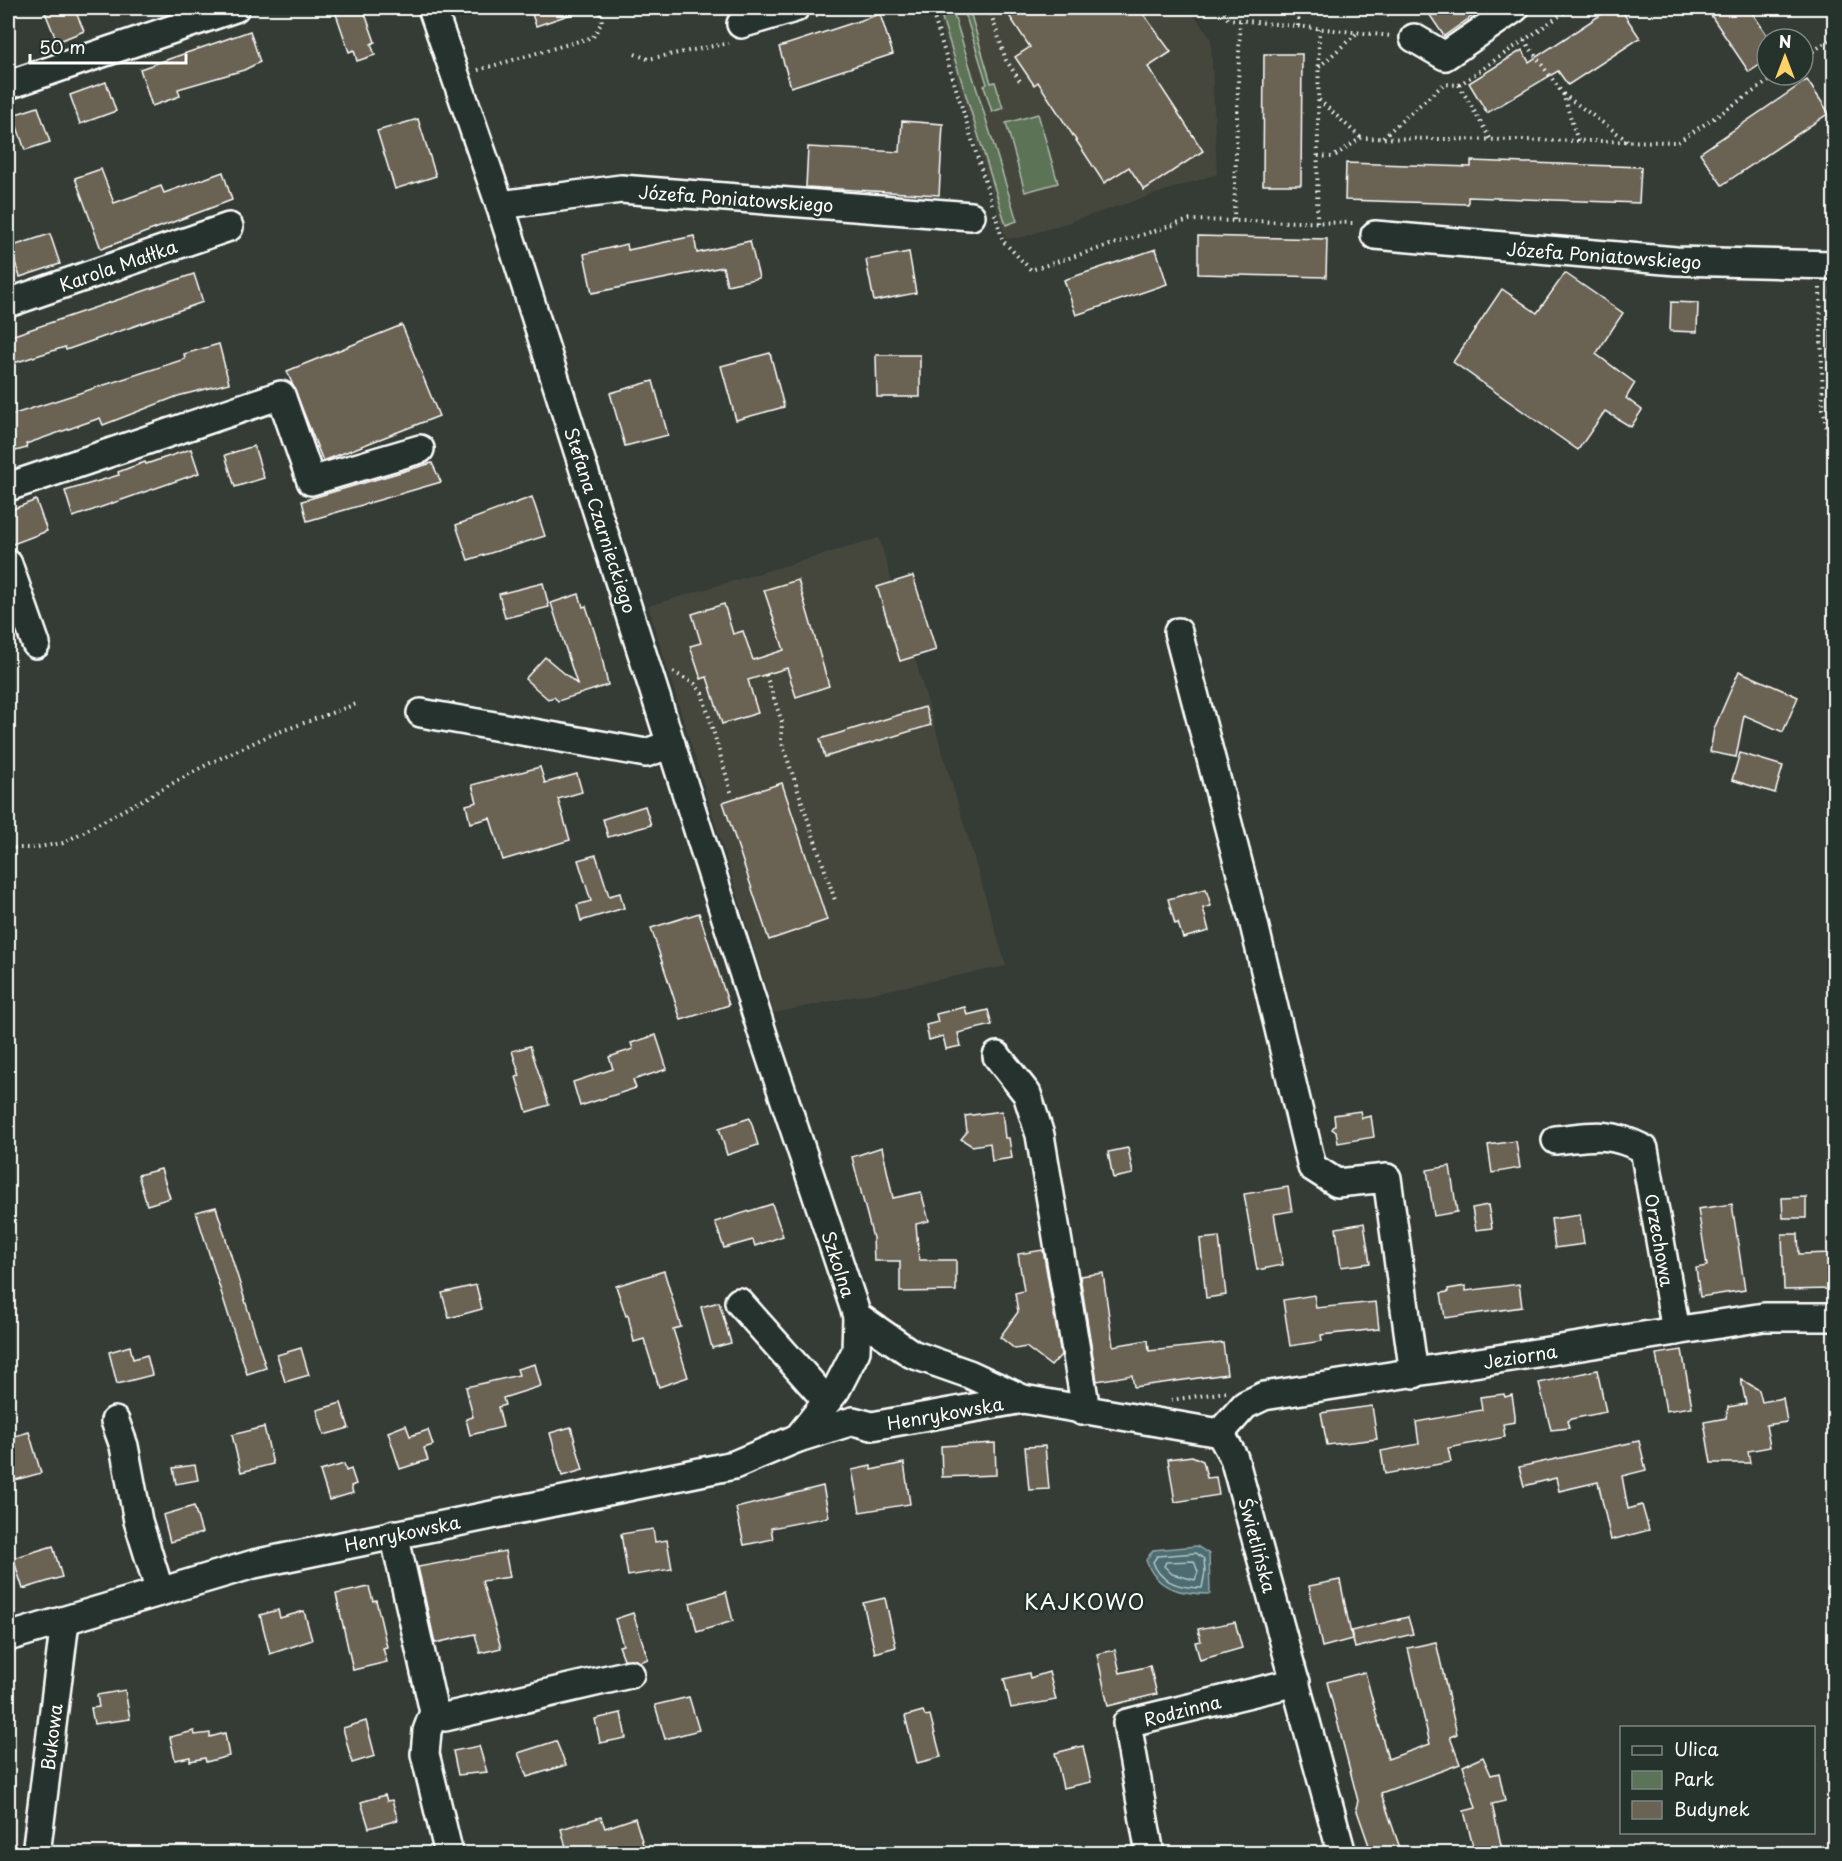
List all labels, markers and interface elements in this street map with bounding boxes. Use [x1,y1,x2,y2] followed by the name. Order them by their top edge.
[30,27,186,65] scale bar
[1755,27,1815,87] north arrow
[1779,29,1791,53] text: N
[39,33,86,60] text: 50 m
[638,178,834,218] street label: Józefa Poniatowskiego
[55,232,181,298] street label: Karola Małłka
[1506,235,1702,275] street label: Józefa Poniatowskiego
[558,424,644,616] street label: Stefana Czarnieckiego
[1639,1191,1682,1289] street label: Orzechowa
[816,1227,863,1302] street label: Szkolna
[1481,1337,1560,1375] street label: Jeziorna
[885,1389,1006,1437] street label: Henrykowska
[1232,1494,1284,1596] street label: Świetlińska
[342,1507,463,1558] street label: Henrykowska
[1024,1585,1146,1617] district label: KAJKOWO
[1141,1687,1224,1733] street label: Rodzinna
[34,1701,69,1772] street label: Bukowa
[1620,1726,1815,1834] legend
[1674,1735,1719,1762] text: Ulica
[1674,1765,1714,1792] text: Park
[1674,1795,1750,1822] text: Budynek

